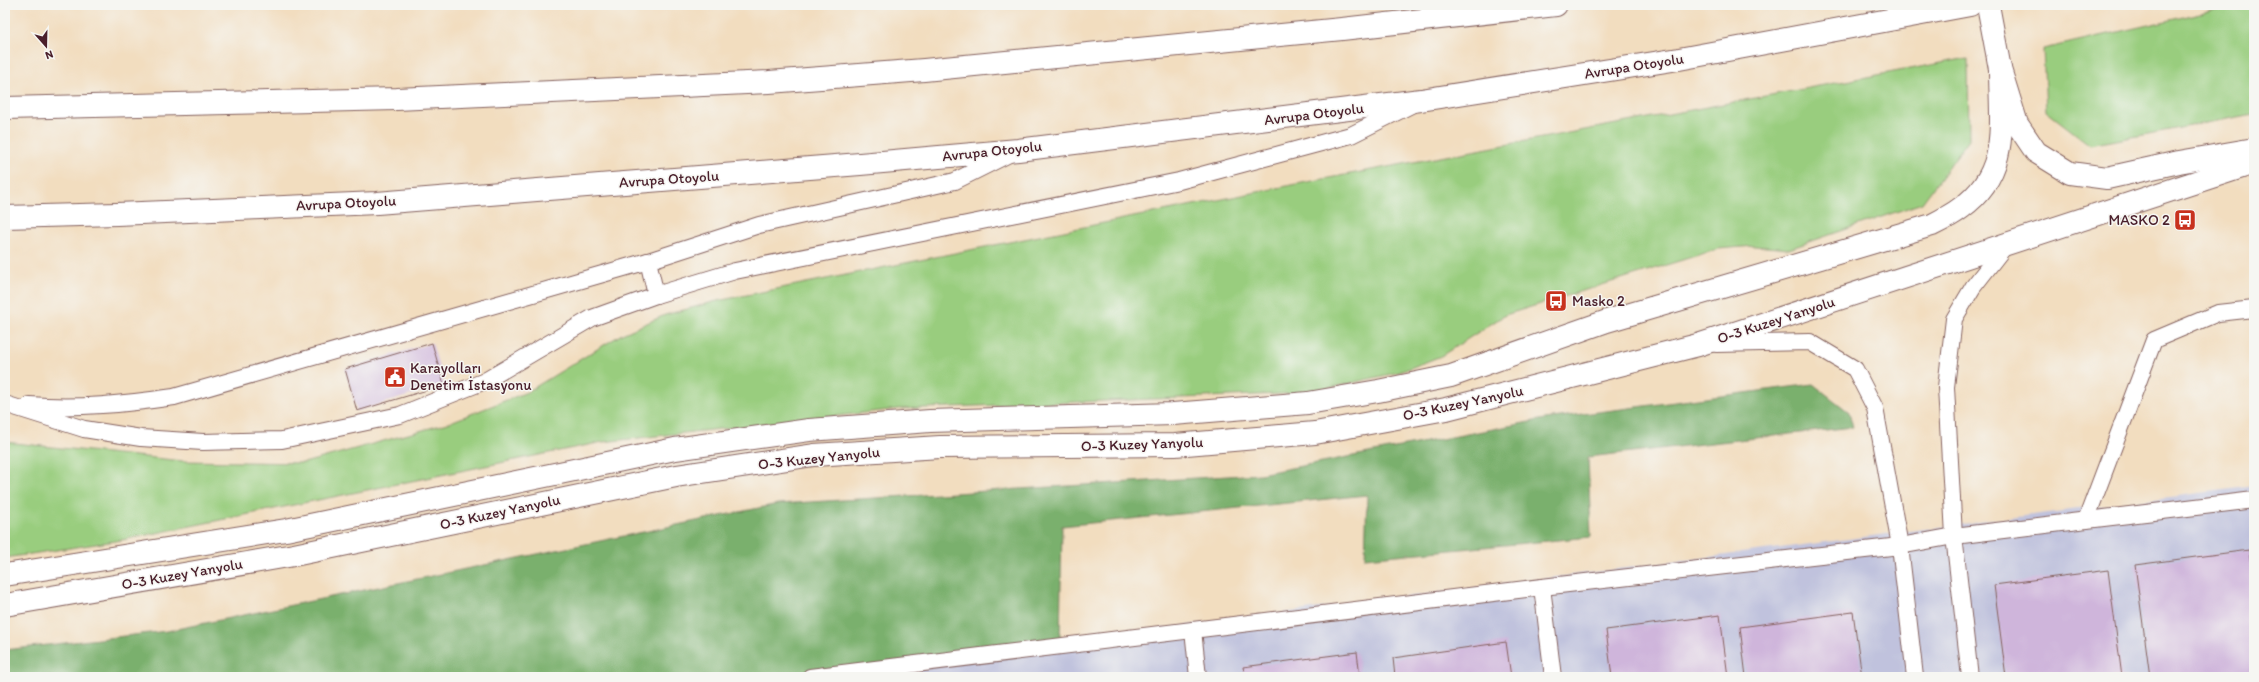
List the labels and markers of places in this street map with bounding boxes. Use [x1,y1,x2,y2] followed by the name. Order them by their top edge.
[2172,207,2198,233] bus stop icon: MASKO 2
[2108,211,2170,229] place label: MASKO 2
[1543,288,1569,314] bus stop icon: Masko 2
[1572,292,1625,310] place label: Masko 2
[410,359,532,394] place label: Karayolları Denetim İstasyonu
[382,364,408,390] public building icon: Karayolları Denetim İstasyonu

